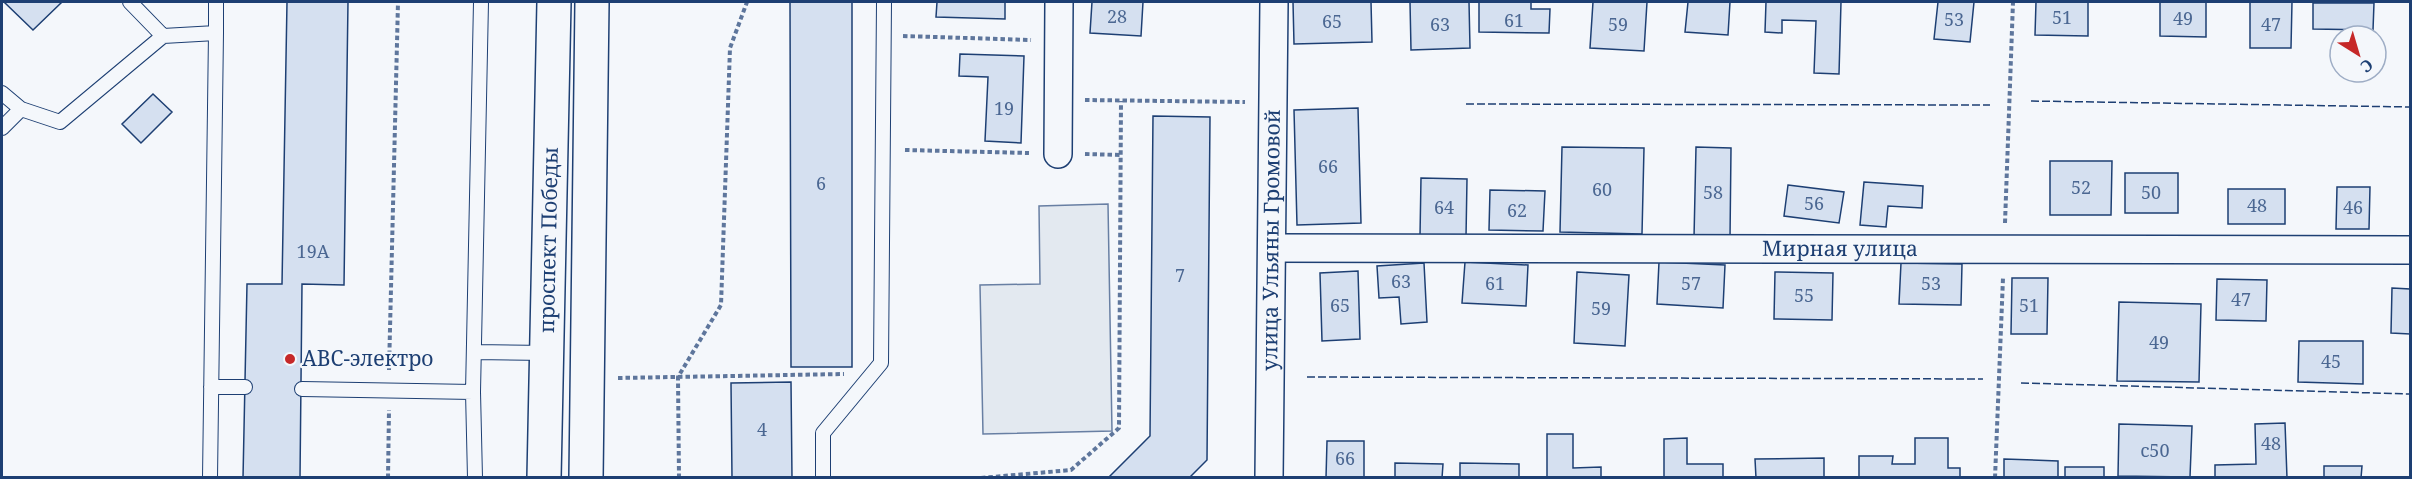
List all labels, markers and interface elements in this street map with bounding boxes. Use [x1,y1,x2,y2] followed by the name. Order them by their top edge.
[1107,4,1127,28] house number: 28
[2052,5,2072,29] house number: 51
[2173,6,2193,30] house number: 49
[1944,7,1964,31] house number: 53
[1504,8,1524,32] house number: 61
[1322,9,1342,33] house number: 65
[1430,12,1450,36] house number: 63
[1608,12,1628,36] house number: 59
[2261,12,2281,36] house number: 47
[2328,24,2388,84] north arrow
[2356,54,2378,78] text: С
[994,96,1014,120] house number: 19
[1255,109,1286,371] street label: улица Ульяны Громовой
[532,147,564,333] street label: проспект Победы
[1318,154,1338,178] house number: 66
[816,171,826,195] house number: 6
[2071,175,2091,199] house number: 52
[1592,177,1612,201] house number: 60
[1703,180,1723,204] house number: 58
[2141,180,2161,204] house number: 50
[1804,191,1824,215] house number: 56
[2247,193,2267,217] house number: 48
[1434,195,1454,219] house number: 64
[2343,195,2363,219] house number: 46
[1507,198,1527,222] house number: 62
[1762,234,1918,262] street label: Мирная улица
[297,239,330,263] house number: 19А
[1175,263,1185,287] house number: 7
[1391,269,1411,293] house number: 63
[1485,271,1505,295] house number: 61
[1681,271,1701,295] house number: 57
[1921,271,1941,295] house number: 53
[1794,283,1814,307] house number: 55
[2231,287,2251,311] house number: 47
[1330,293,1350,317] house number: 65
[2019,293,2039,317] house number: 51
[1591,296,1611,320] house number: 59
[2149,330,2169,354] house number: 49
[302,344,434,372] place label: АВС-электро
[2321,349,2341,373] house number: 45
[283,352,297,366] marker: АВС-электро
[757,417,767,441] house number: 4
[2261,431,2281,455] house number: 48
[2141,438,2169,462] house number: с50
[1335,446,1355,470] house number: 66

